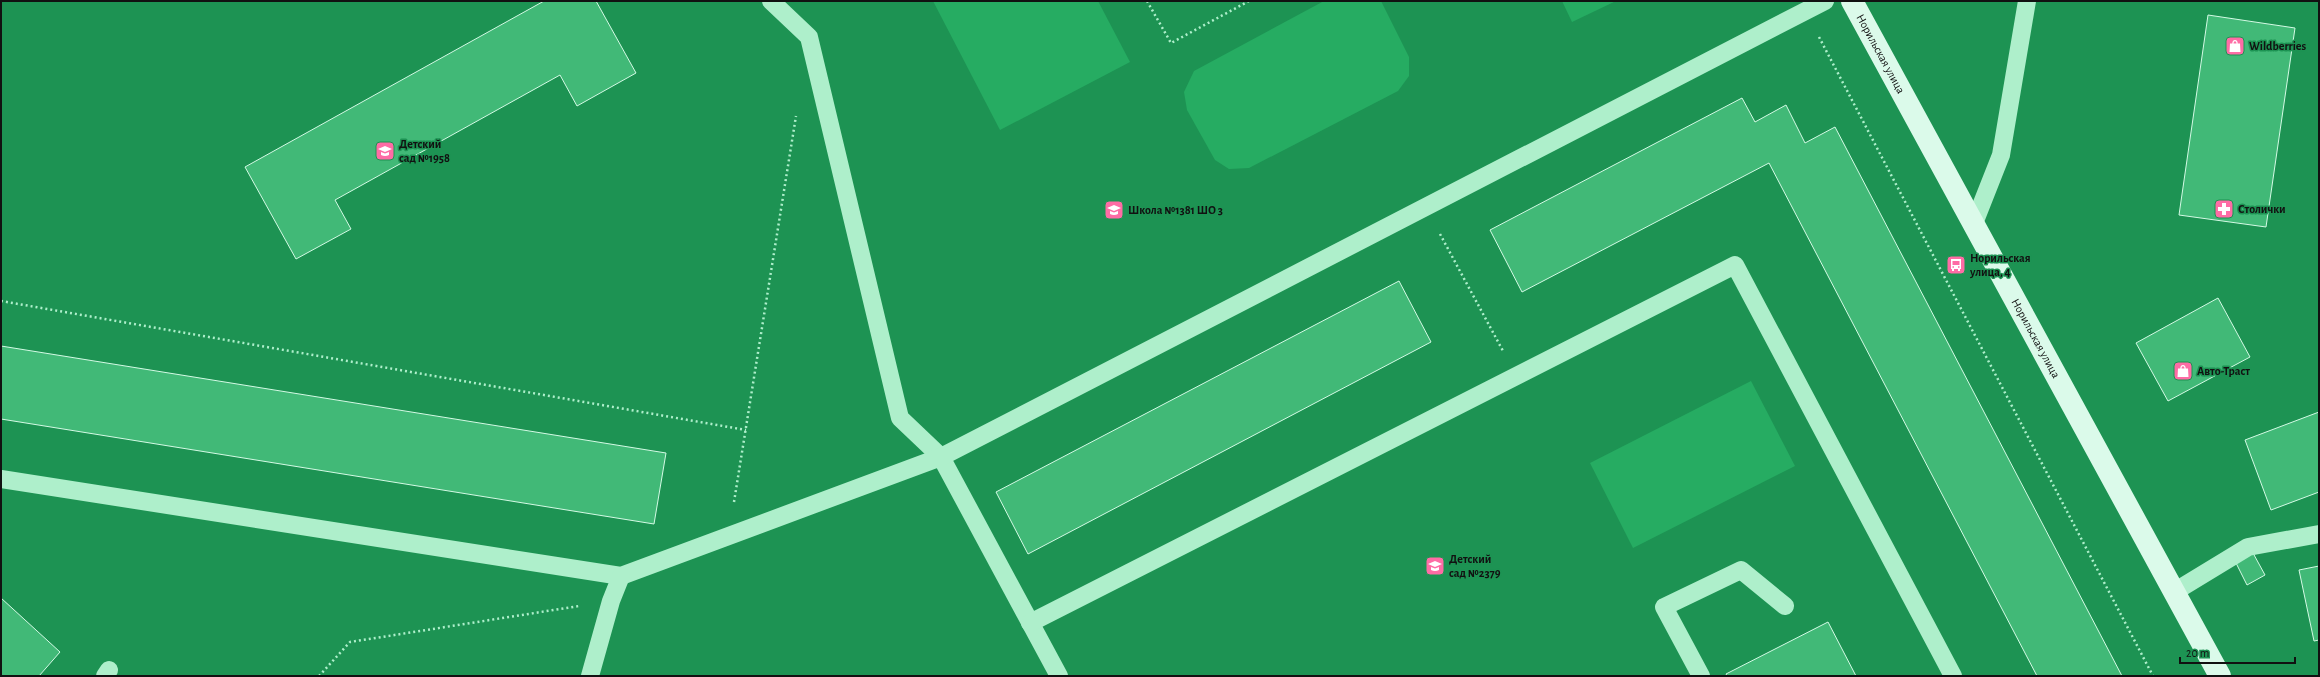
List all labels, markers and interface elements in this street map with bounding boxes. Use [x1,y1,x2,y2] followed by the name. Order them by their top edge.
[1854,12,1907,96] street label: Норильская улица
[2224,35,2246,57] shop icon: Wildberries
[2249,40,2307,52] place label: Wildberries
[399,138,450,164] place label: Детский сад №1958
[374,140,396,162] school or university icon: Детский сад №1958
[2213,198,2235,220] pharmacy icon: Столички
[1103,199,1125,221] school or university icon: Школа №1381 ШО 3
[2238,203,2286,215] place label: Столички
[1128,204,1223,216] place label: Школа №1381 ШО 3
[1969,252,2031,279] place label: Норильская улица, 4
[1945,254,1967,276] bus stop icon: Норильская улица, 4
[2009,296,2063,380] street label: Норильская улица
[2172,360,2194,382] shop icon: Авто-Траст
[2197,365,2250,377] place label: Авто-Траст
[1449,553,1501,579] place label: Детский сад №2379
[1424,555,1446,577] school or university icon: Детский сад №2379
[2180,639,2295,665] scale bar
[2186,647,2209,659] text: 20 m

